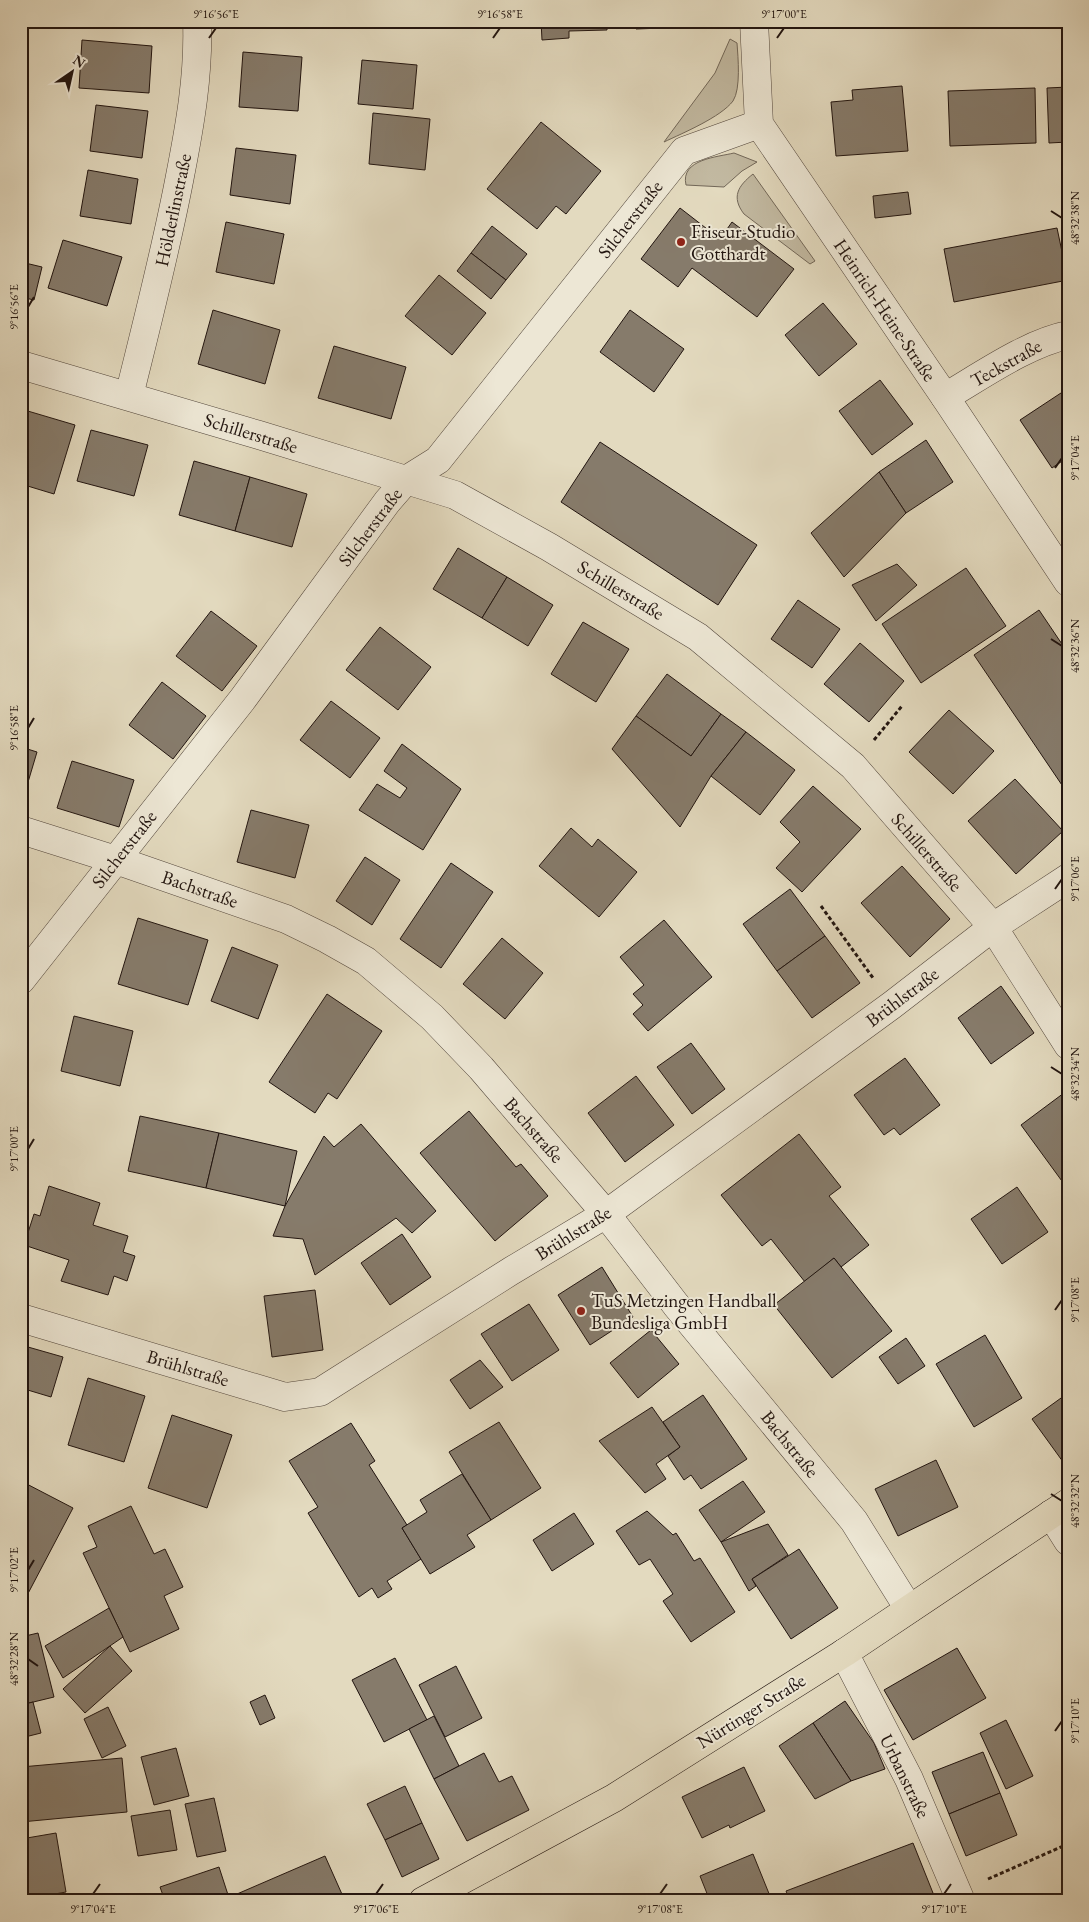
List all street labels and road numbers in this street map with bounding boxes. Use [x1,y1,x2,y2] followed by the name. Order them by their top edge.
[149,151,197,269] street label: Hölderlinstraße
[592,175,668,263] street label: Silcherstraße
[828,234,942,386] street label: Heinrich-Heine-Straße
[966,333,1046,393] street label: Teckstraße
[201,407,301,459] street label: Schillerstraße
[332,483,408,571] street label: Silcherstraße
[573,554,669,626] street label: Schillerstraße
[86,805,162,893] street label: Silcherstraße
[886,807,968,897] street label: Schillerstraße
[158,864,242,914] street label: Bachstraße
[861,961,943,1033] street label: Brühlstraße
[499,1092,569,1168] street label: Bachstraße
[530,1200,616,1266] street label: Brühlstraße
[144,1344,232,1392] street label: Brühlstraße
[755,1405,825,1483] street label: Bachstraße
[692,1668,810,1754] street label: Nürtinger Straße
[874,1730,936,1822] street label: Urbanstraße

